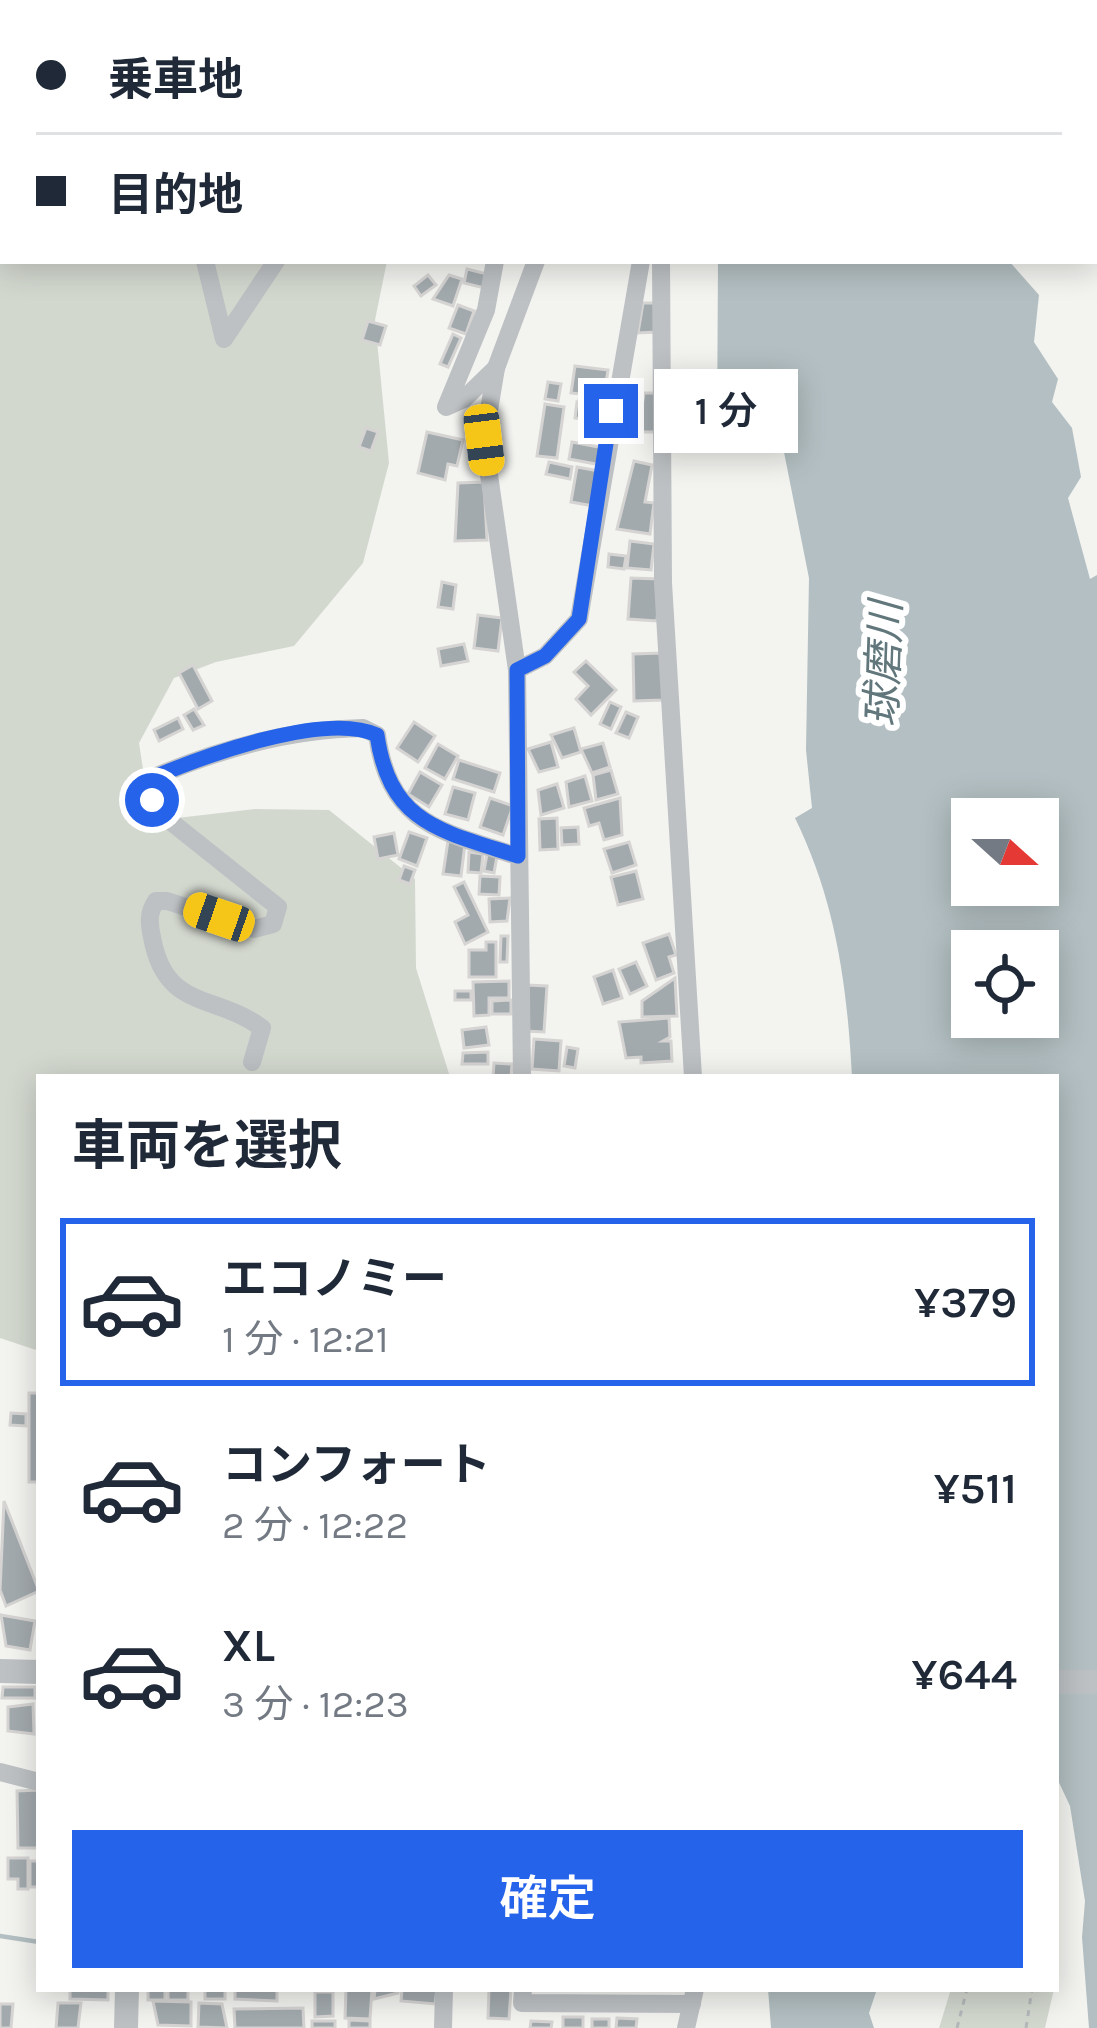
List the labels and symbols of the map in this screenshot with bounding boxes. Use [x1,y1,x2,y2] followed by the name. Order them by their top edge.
[653,369,797,453] callout: 1 分
[584,384,638,438] route end
[462,402,506,478] car
[857,596,911,728] water label: 球磨川
[125,773,179,827] route start
[951,798,1059,906] north arrow
[179,888,259,946] car

